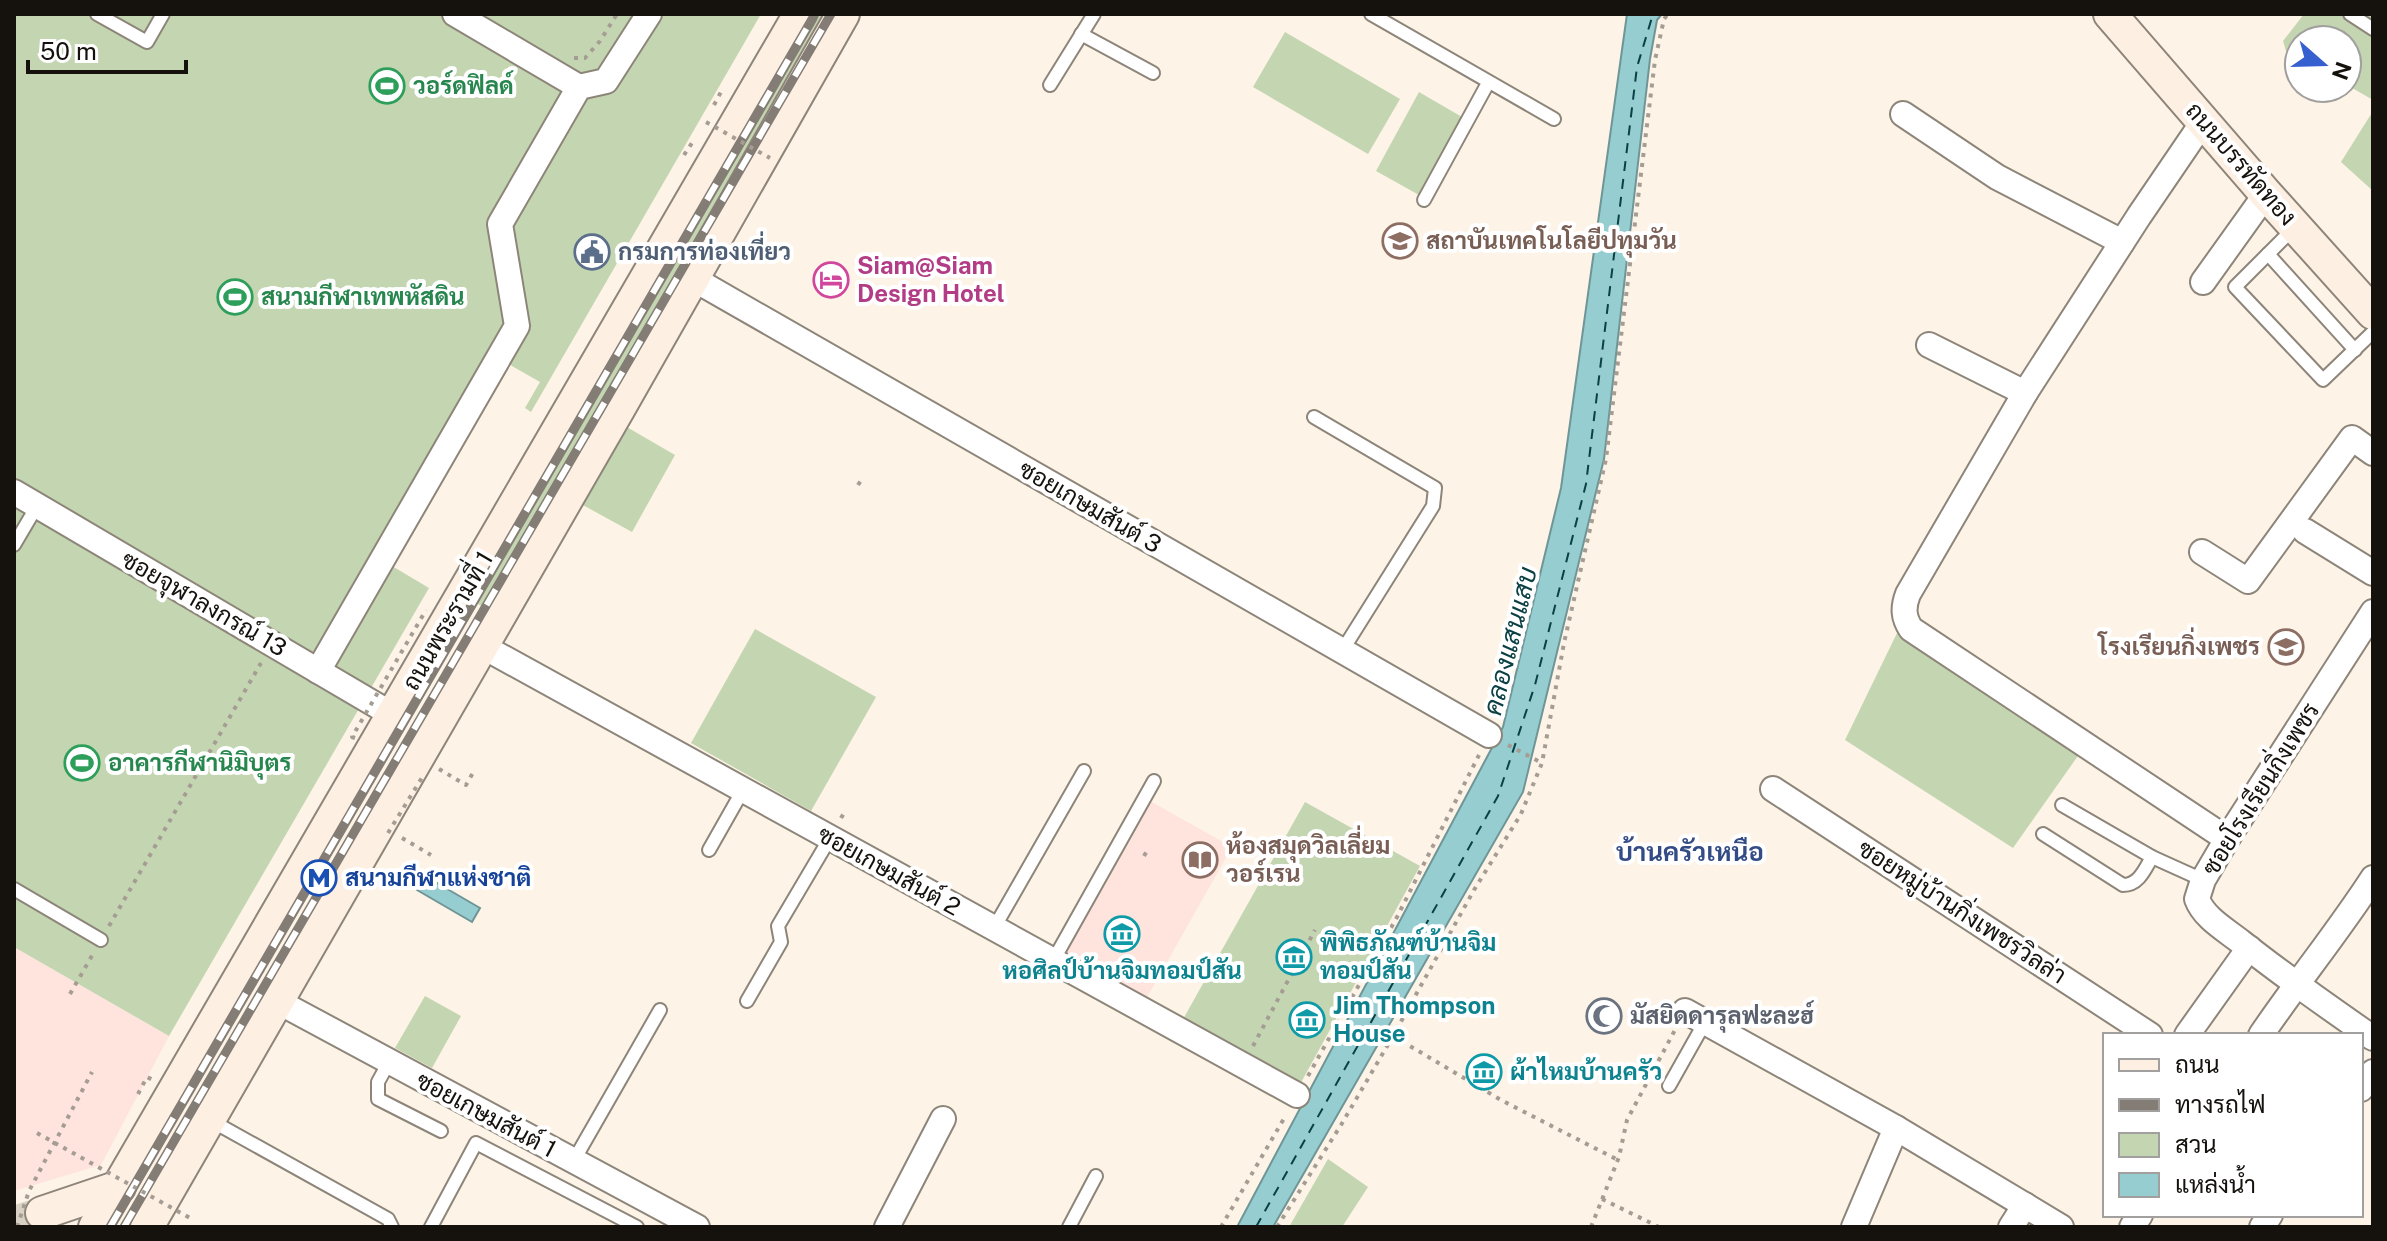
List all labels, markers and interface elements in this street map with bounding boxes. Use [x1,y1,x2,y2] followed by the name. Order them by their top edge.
[28,24,186,74] scale bar
[2283,24,2363,104] north arrow
[40,37,97,65] text: 50 m
[2327,58,2357,83] text: N
[368,67,406,105] sports icon: วอร์ดฟิลด์
[413,70,515,99] place label: วอร์ดฟิลด์
[2181,96,2303,231] street label: ถนนบรรทัดทอง
[1381,222,1419,260] school or university icon: สถาบันเทคโนโลยีปทุมวัน
[1426,225,1677,258] place label: สถาบันเทคโนโลยีปทุมวัน
[618,231,791,265] place label: กรมการท่องเที่ยว
[573,233,611,271] public building icon: กรมการท่องเที่ยว
[857,251,1005,307] place label: Siam@Siam Design Hotel
[812,261,850,299] hotel icon: Siam@Siam Design Hotel
[216,278,254,316] sports icon: สนามกีฬาเทพหัสดิน
[261,282,465,310] place label: สนามกีฬาเทพหัสดิน
[1014,453,1167,558] street label: ซอยเกษมสันต์ 3
[391,543,498,695] street label: ถนนพระรามที่ 1
[116,544,292,664] street label: ซอยจุฬาลงกรณ์ 13
[1476,563,1543,718] water label: คลองแสนแสบ
[2096,627,2260,660] place label: โรงเรียนกิ่งเพชร
[2267,628,2305,666] school or university icon: โรงเรียนกิ่งเพชร
[2192,695,2324,880] street label: ซอยโรงเรียนกิ่งเพชร
[63,744,101,782] sports icon: อาคารกีฬานิมิบุตร
[108,748,292,780] place label: อาคารกีฬานิมิบุตร
[813,819,966,921] street label: ซอยเกษมสันต์ 2
[1226,825,1390,887] place label: ห้องสมุดวิลเลี่ยม วอร์เรน
[1851,829,2074,992] street label: ซอยหมู่บ้านกิ่งเพชรวิลล่า
[1616,835,1764,867] district label: บ้านครัวเหนือ
[1181,841,1219,879] library icon: ห้องสมุดวิลเลี่ยม วอร์เรน
[300,859,338,897] metro station icon: สนามกีฬาแห่งชาติ
[345,863,531,891] place label: สนามกีฬาแห่งชาติ
[1103,915,1141,953] museum icon: หอศิลป์บ้านจิมทอมป์สัน
[1320,927,1496,984] place label: พิพิธภัณฑ์บ้านจิม ทอมป์สัน
[1275,938,1313,976] museum icon: พิพิธภัณฑ์บ้านจิม ทอมป์สัน
[1002,955,1242,984] place label: หอศิลป์บ้านจิมทอมป์สัน
[1333,991,1496,1047] place label: Jim Thompson House
[1585,997,1623,1035] mosque icon: มัสยิดดารุลฟะละฮ์
[1630,1000,1815,1033] place label: มัสยิดดารุลฟะละฮ์
[1288,1001,1326,1039] museum icon: Jim Thompson House
[2103,1033,2363,1217] legend
[2175,1050,2220,1078] text: ถนน
[1465,1053,1503,1091] museum icon: ผ้าไหมบ้านครัว
[1510,1056,1662,1085] place label: ผ้าไหมบ้านครัว
[412,1065,562,1163] street label: ซอยเกษมสันต์ 1
[2175,1089,2266,1118] text: ทางรถไฟ
[2175,1130,2217,1158] text: สวน
[2175,1165,2256,1198] text: แหล่งน้ำ

